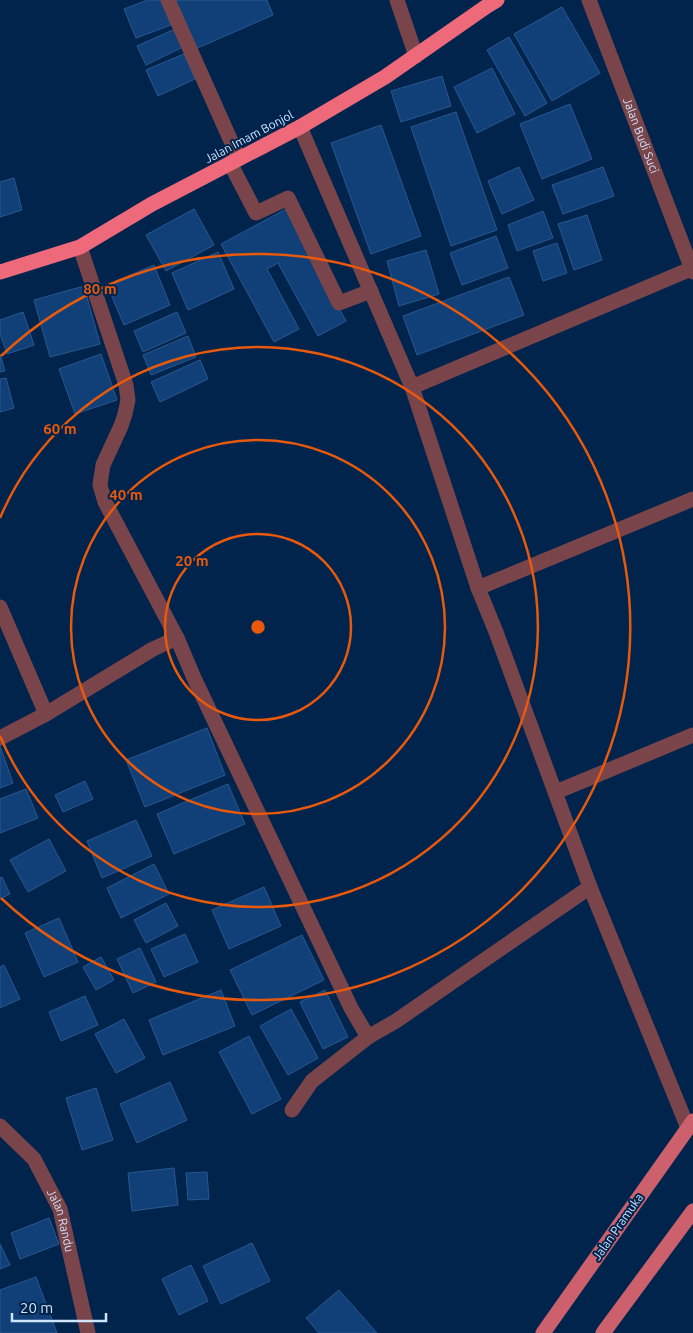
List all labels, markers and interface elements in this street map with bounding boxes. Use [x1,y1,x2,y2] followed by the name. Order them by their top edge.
[621,96,662,175] street label: Jalan Budi Suci
[202,108,295,165] street label: Jalan Imam Bonjol
[83,280,117,297] text: 80 m
[43,420,77,437] text: 60 m
[109,486,143,503] text: 40 m
[175,552,209,569] text: 20 m
[249,618,267,636] centre of rings
[45,1187,77,1253] street label: Jalan Randu
[590,1191,645,1263] street label: Jalan Pramuka
[12,1290,106,1322] scale bar
[20,1299,53,1316] text: 20 m

